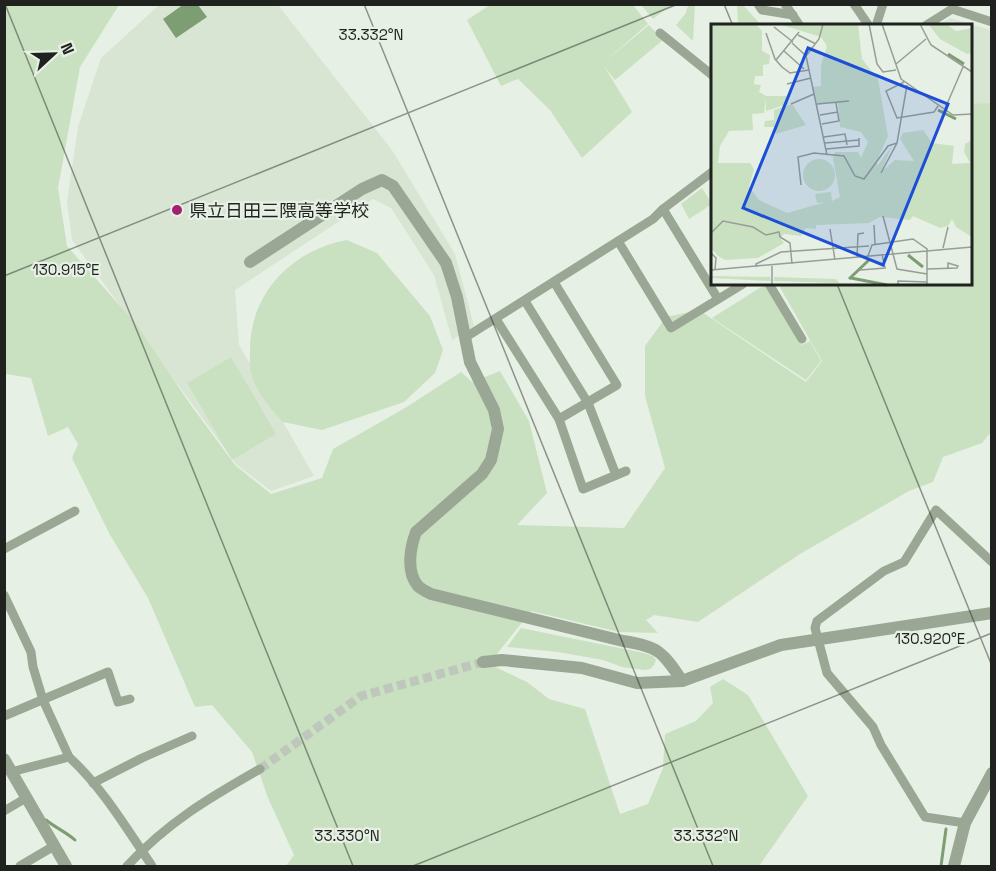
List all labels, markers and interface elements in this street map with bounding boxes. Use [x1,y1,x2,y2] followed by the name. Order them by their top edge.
[24,24,84,84] north arrow
[711,24,972,285] inset map
[339,25,403,44] text: 33.332°N
[56,40,79,57] text: N
[189,199,369,222] place label: 県立日田三隈高等学校
[170,203,184,217] marker: 県立日田三隈高等学校
[32,260,100,279] text: 130.915°E
[895,629,965,648] text: 130.920°E
[314,826,380,845] text: 33.330°N
[674,826,738,845] text: 33.332°N

